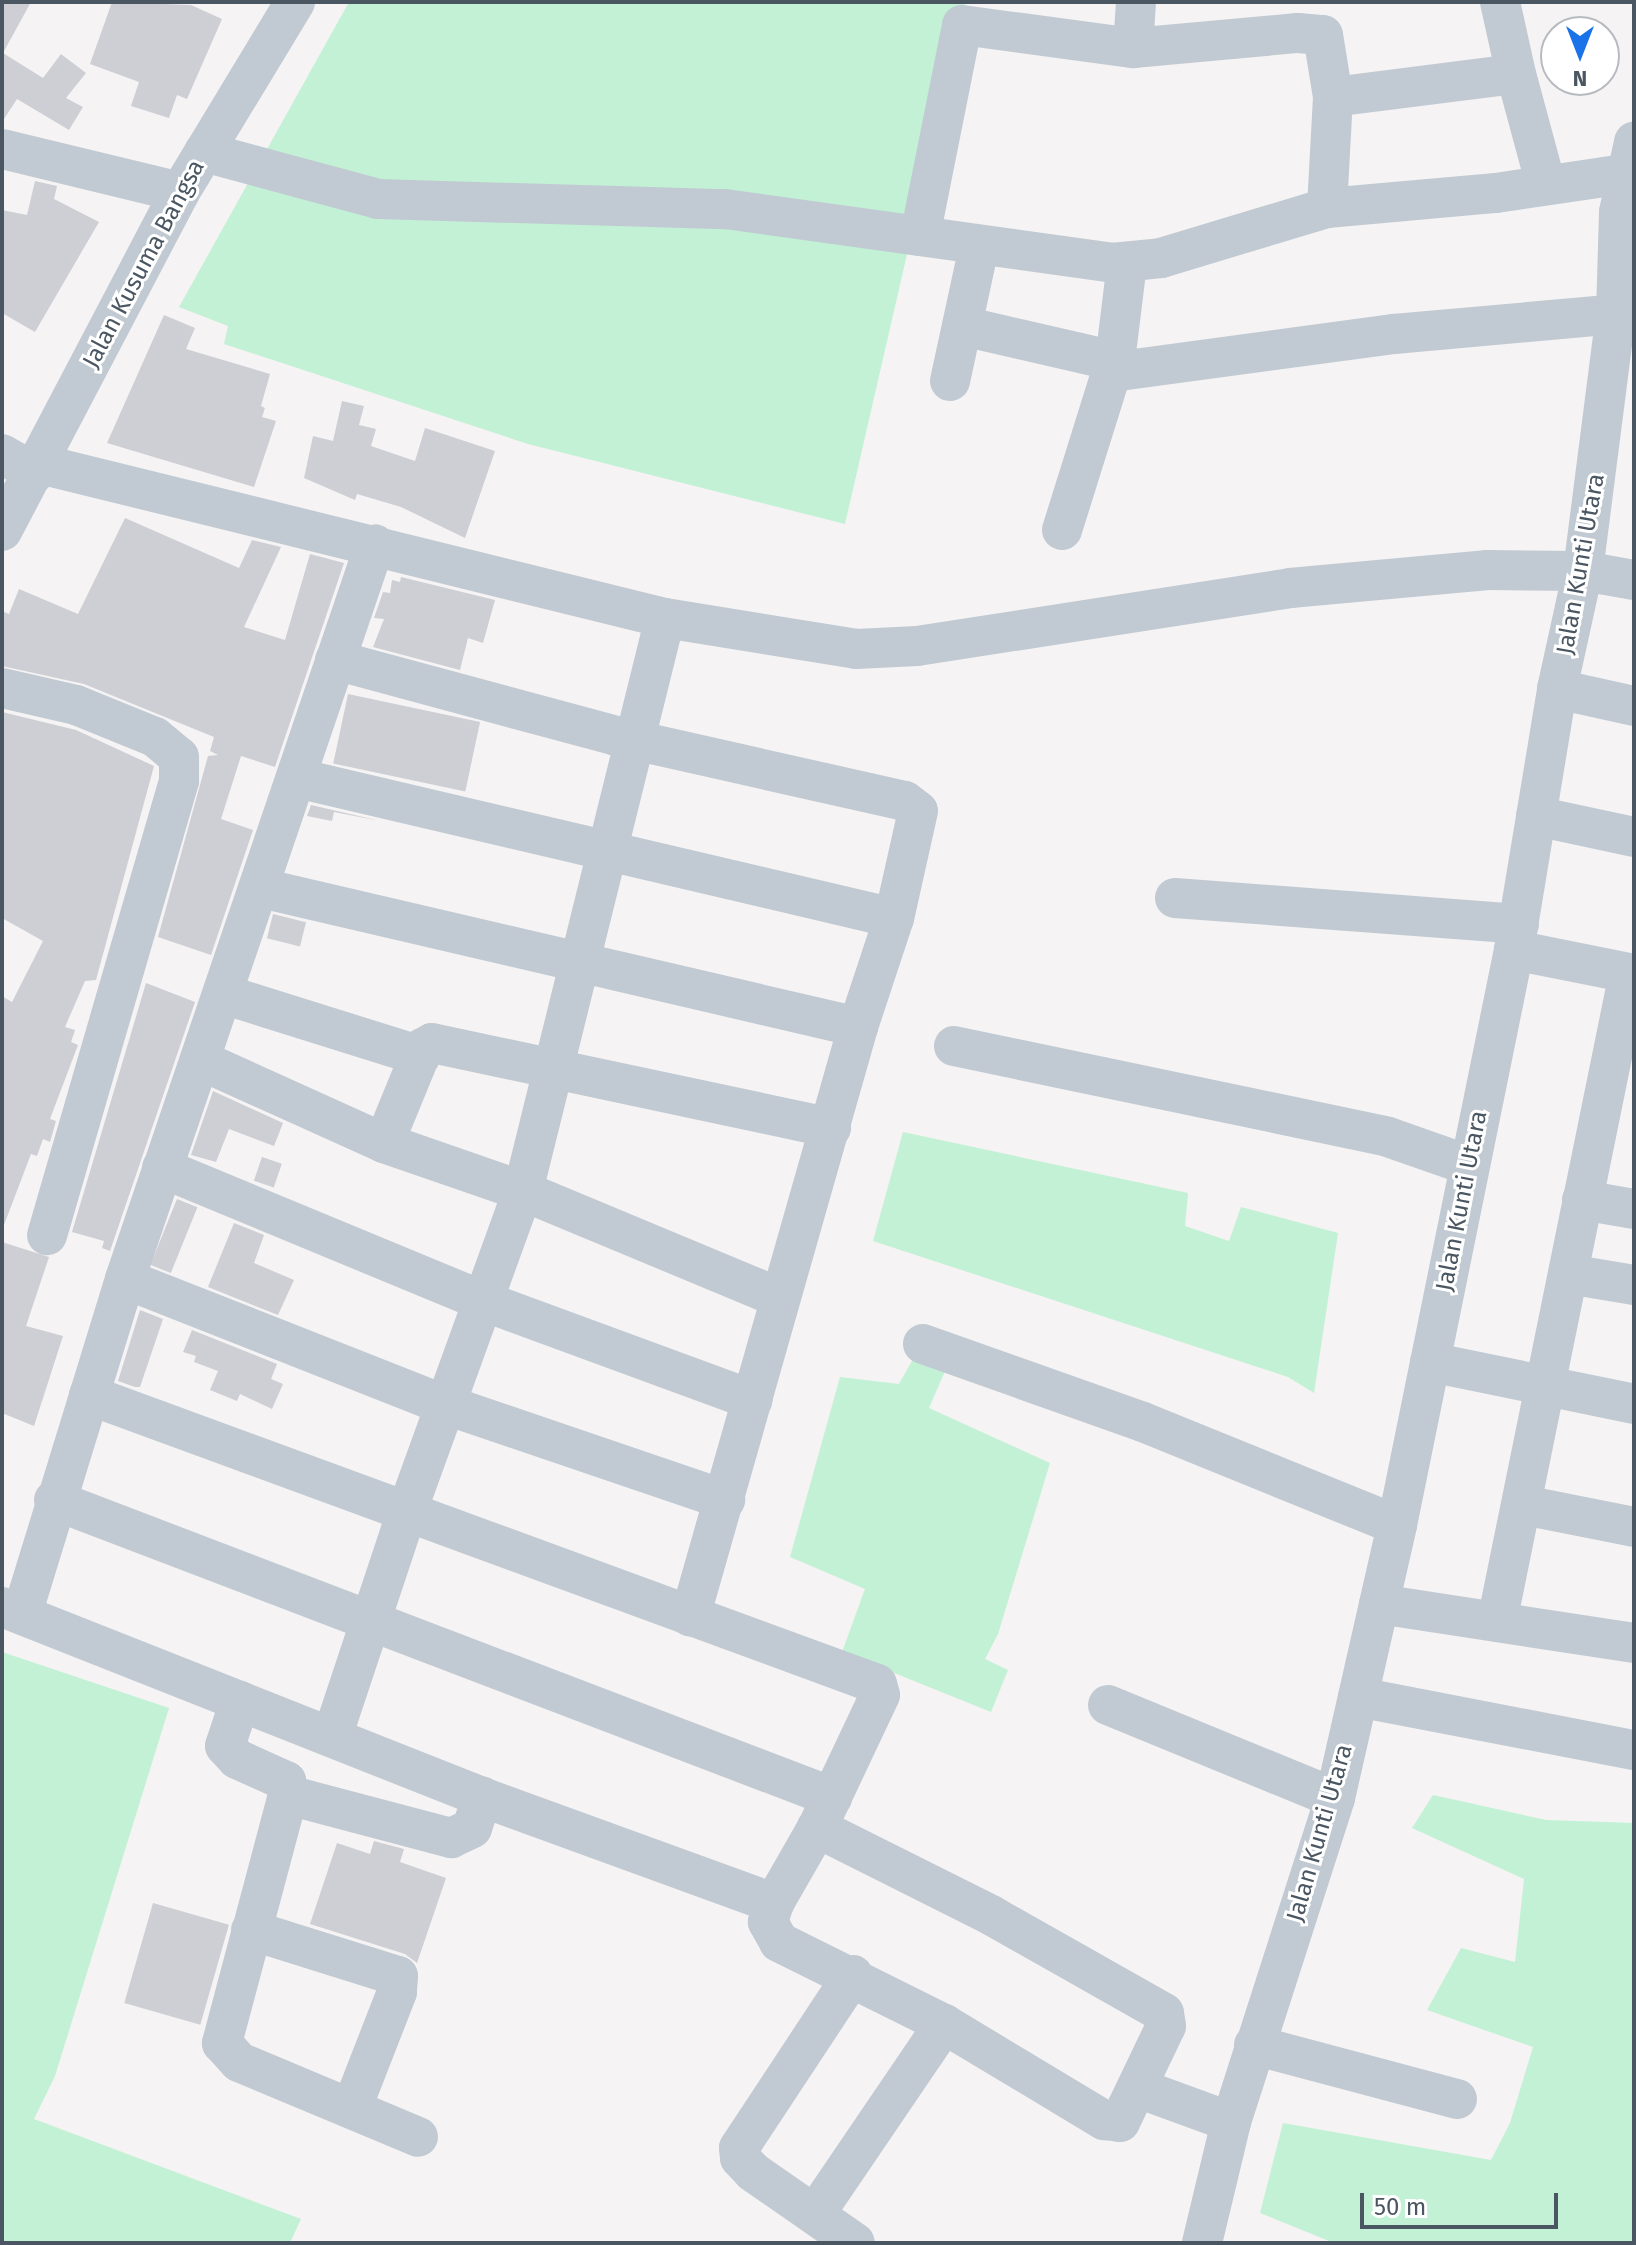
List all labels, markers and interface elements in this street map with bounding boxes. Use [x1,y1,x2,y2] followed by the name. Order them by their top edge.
[1540,16,1620,96] north arrow
[1573,65,1587,92] text: N
[77,155,211,373] street label: Jalan Kusuma Bangsa
[1551,471,1611,657] street label: Jalan Kunti Utara
[1430,1108,1494,1294] street label: Jalan Kunti Utara
[1281,1741,1359,1925] street label: Jalan Kunti Utara
[1364,2177,1562,2227] scale bar
[1374,2193,1426,2221] text: 50 m

